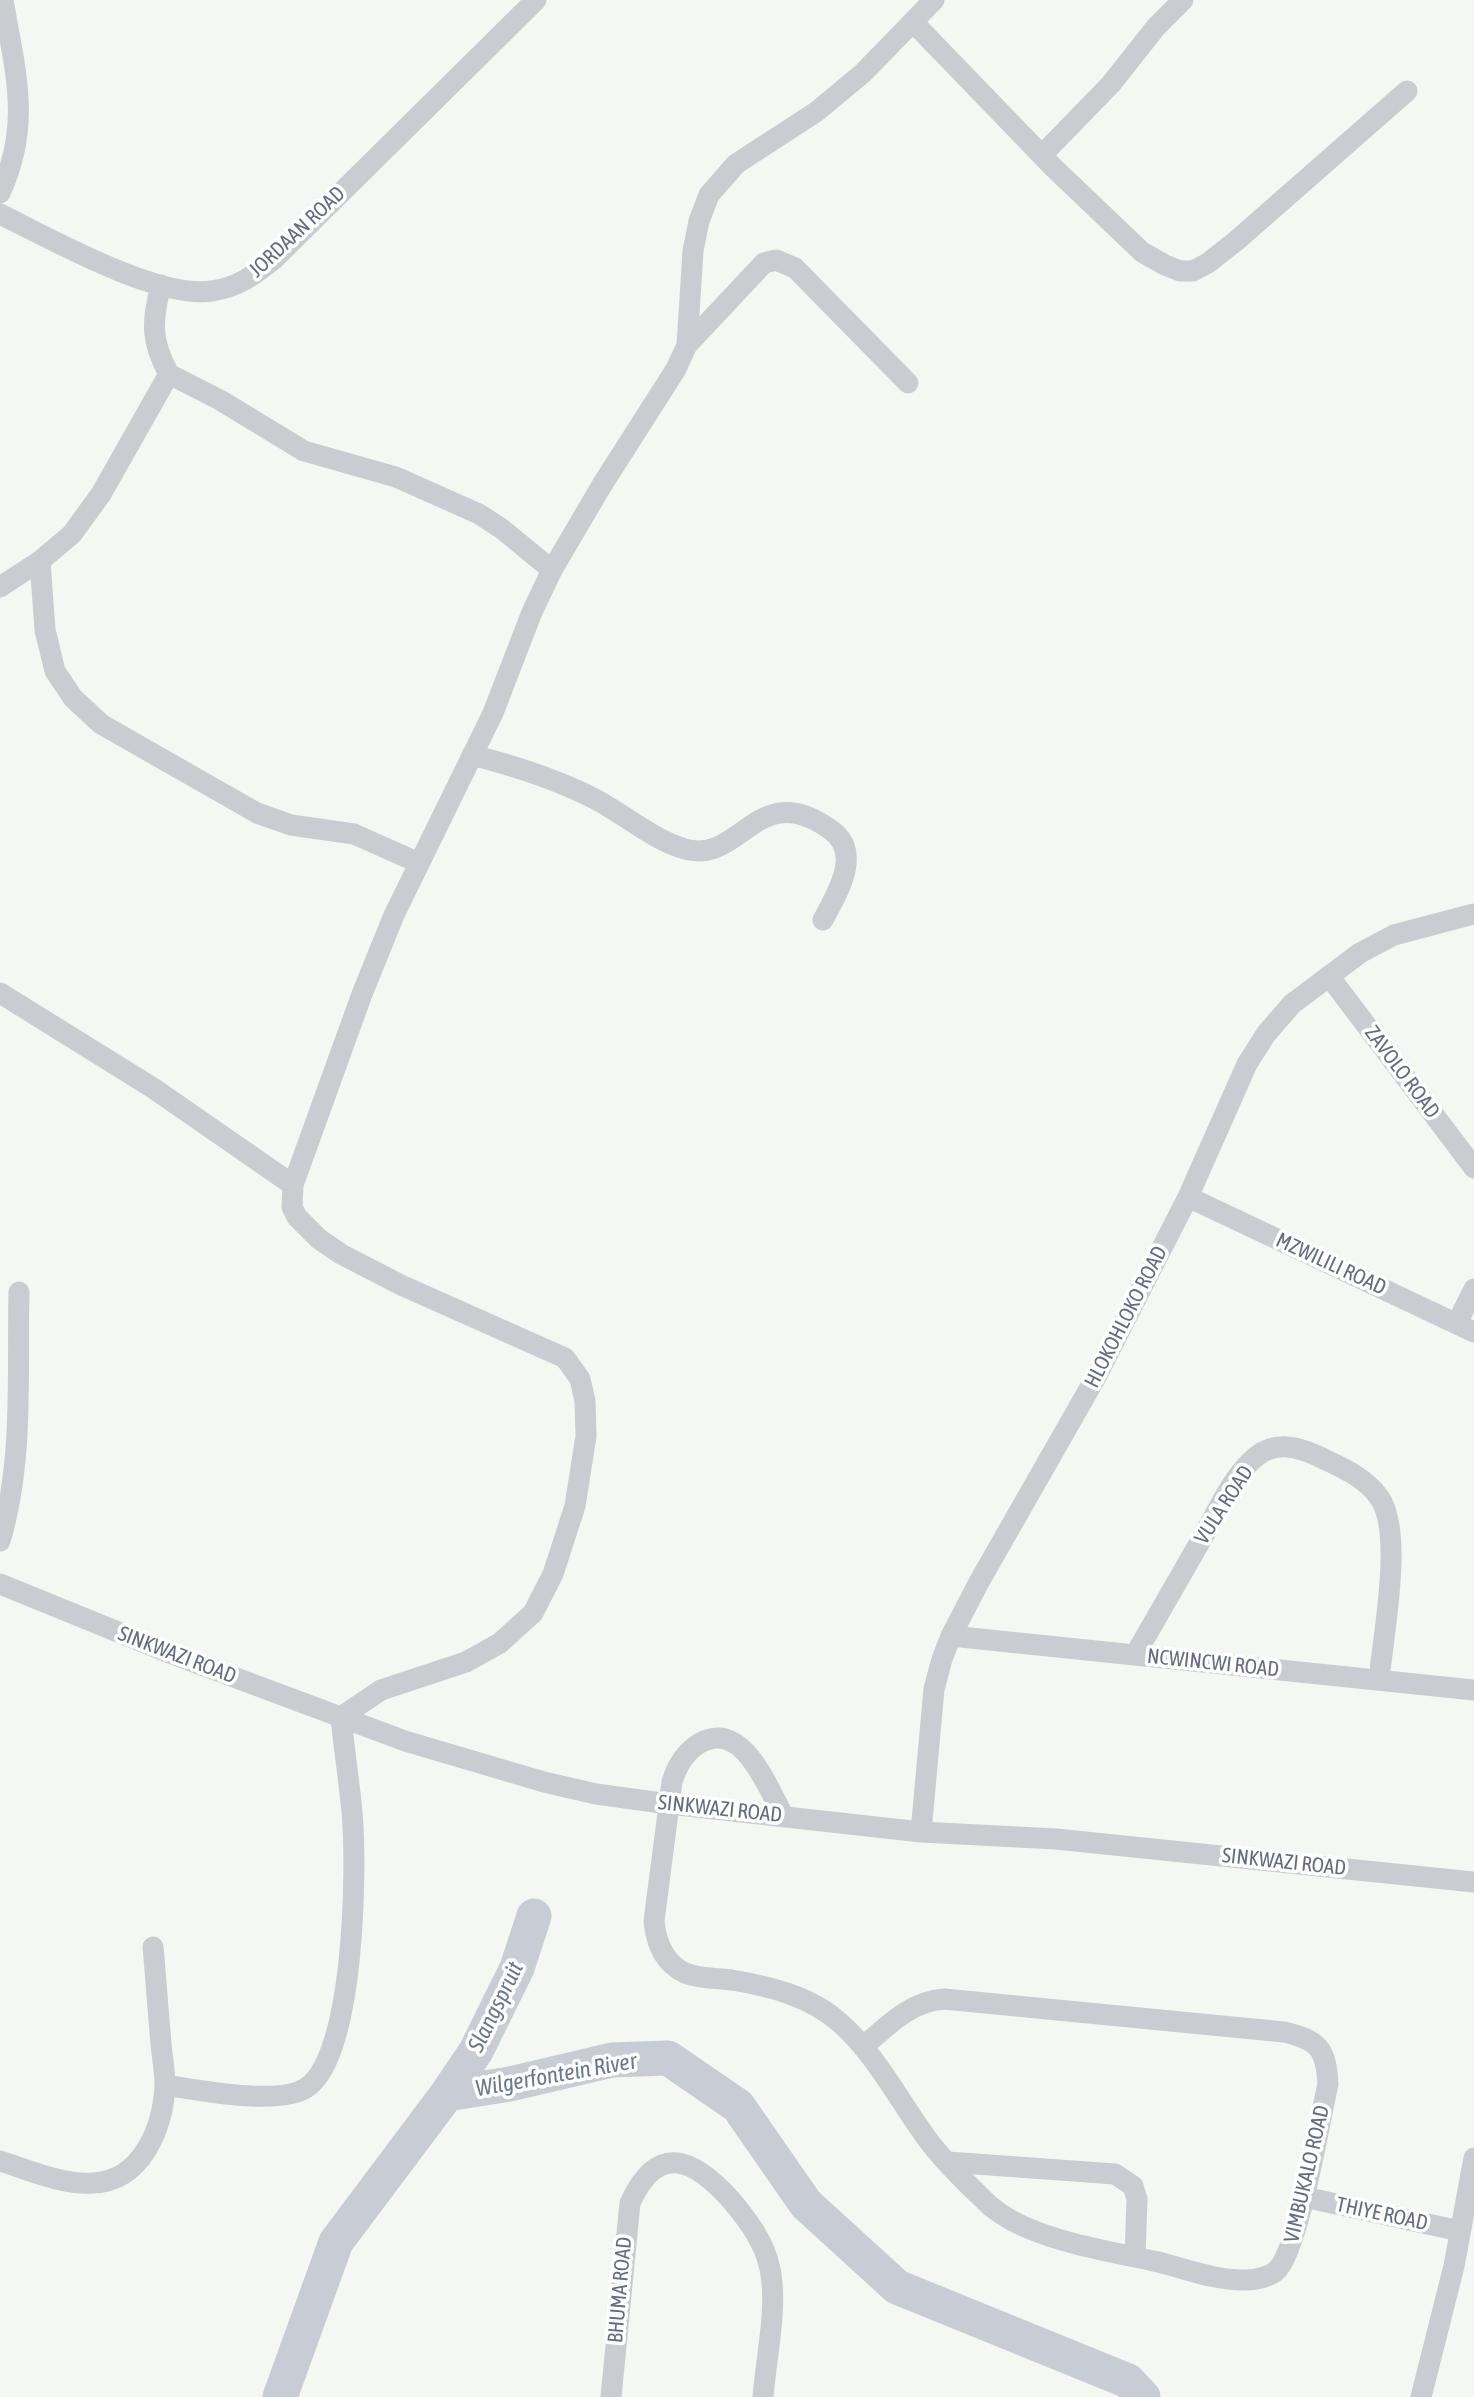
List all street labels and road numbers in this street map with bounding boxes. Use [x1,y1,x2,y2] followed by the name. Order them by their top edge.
[244,181,350,283] street label: JORDAAN ROAD
[1359,1021,1445,1123] street label: ZAVOLO ROAD
[1272,1228,1390,1300] street label: MZWILILI ROAD
[1079,1242,1173,1392] street label: HLOKOHLOKO ROAD
[1189,1461,1259,1549] street label: VULA ROAD
[114,1621,240,1689] street label: SINKWAZI ROAD
[1146,1644,1280,1682] street label: NCWINCWI ROAD
[657,1790,783,1828] street label: SINKWAZI ROAD
[1221,1843,1347,1881] street label: SINKWAZI ROAD
[1279,2103,1335,2245] street label: VIMBUKALO ROAD
[1334,2192,1430,2236] street label: THIYE ROAD
[603,2236,637,2344] street label: BHUMA ROAD

